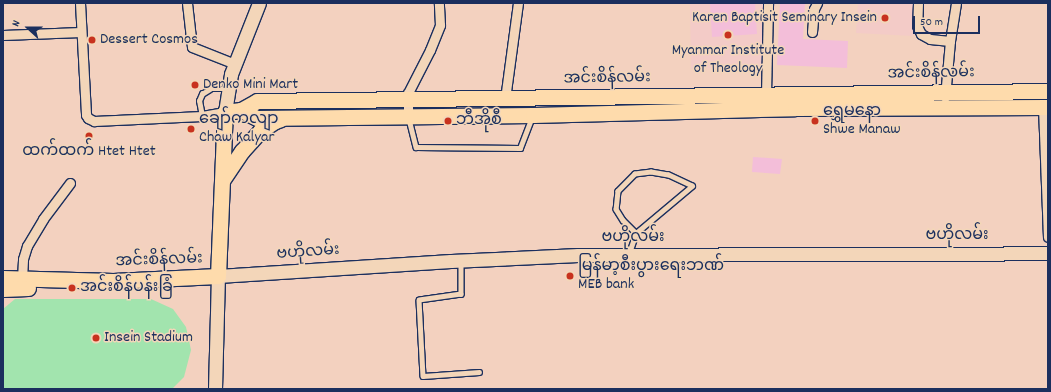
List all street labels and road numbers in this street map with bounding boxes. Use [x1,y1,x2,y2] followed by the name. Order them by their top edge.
[887,64,975,84] street label: အင်းစိန်လမ်း
[563,69,651,89] street label: အင်းစိန်လမ်း
[925,226,989,246] street label: ဗဟိုလမ်း
[601,228,665,248] street label: ဗဟိုလမ်း
[276,241,340,265] street label: ဗဟိုလမ်း
[115,250,203,272] street label: အင်းစိန်လမ်း

